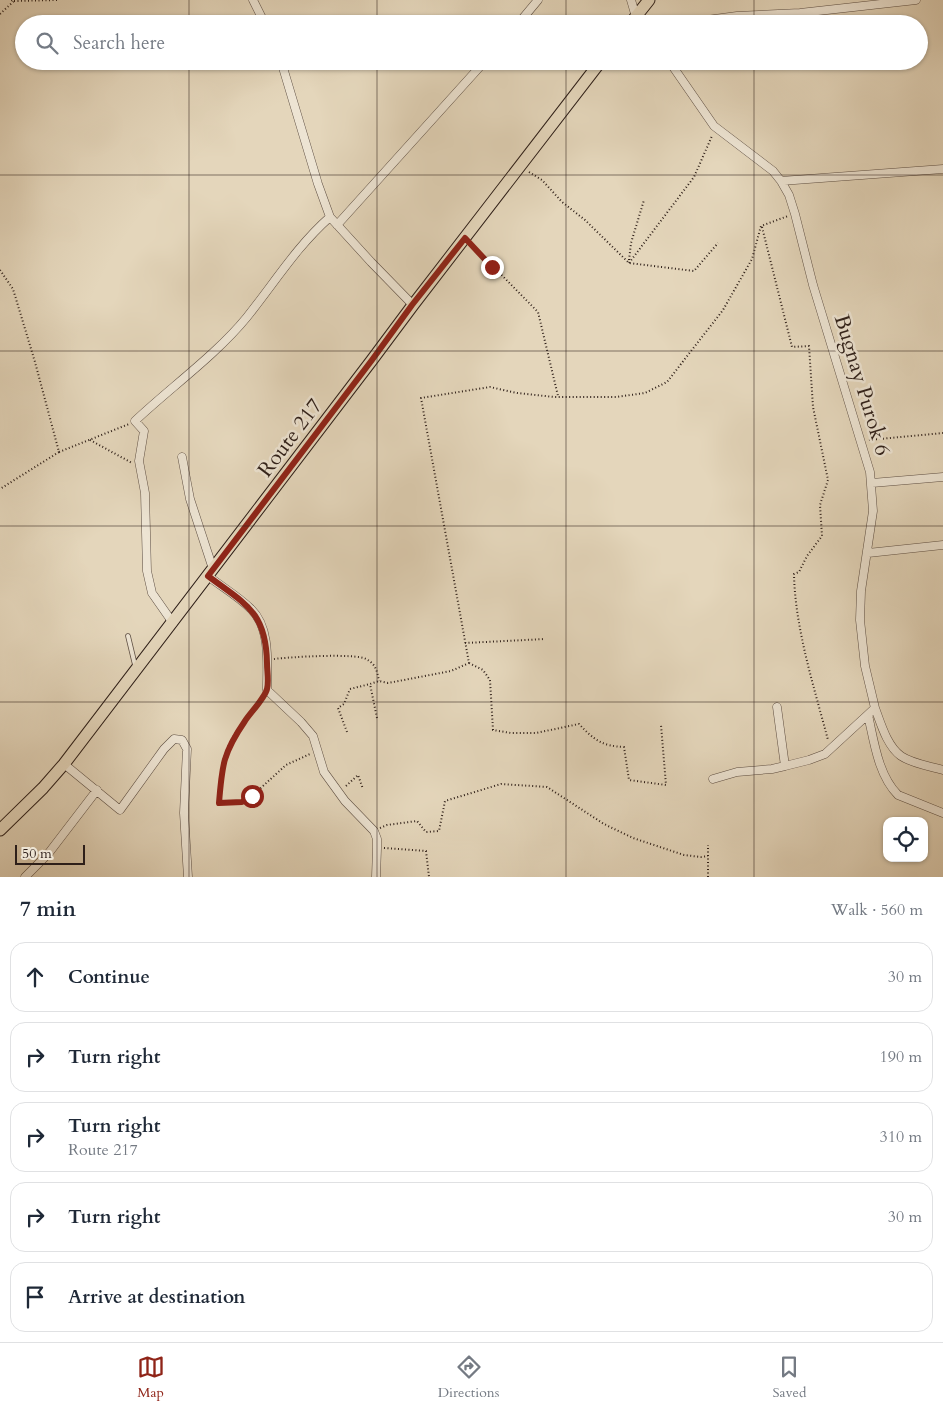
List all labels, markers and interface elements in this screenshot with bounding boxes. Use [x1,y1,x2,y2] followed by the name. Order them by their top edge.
[15,15,928,70] search box
[33,29,61,57] icon: search
[73,30,165,56] text: Search here
[481,256,504,279] route end
[827,311,897,459] street label: Bugnay Purok 6
[251,393,329,483] street label: Route 217
[241,785,264,808] route start
[883,817,928,862] map controls
[883,817,928,862] button: locate
[15,842,85,865] scale bar
[22,844,52,863] text: 50 m
[20,895,76,924] text: 7 min
[831,899,923,921] text: Walk · 560 m
[21,963,49,991] icon: ahead
[68,964,150,990] text: Continue
[888,966,922,988] text: 30 m
[21,1043,49,1071] icon: right
[68,1044,160,1070] text: Turn right
[880,1046,922,1068] text: 190 m
[68,1113,160,1139] text: Turn right
[21,1123,49,1151] icon: right
[880,1126,922,1148] text: 310 m
[68,1139,138,1161] text: Route 217
[21,1203,49,1231] icon: right
[68,1204,160,1230] text: Turn right
[888,1206,922,1228] text: 30 m
[21,1283,49,1311] icon: arrive
[68,1284,245,1310] text: Arrive at destination
[137,1353,165,1402] tab: Map
[438,1353,499,1402] tab: Directions
[772,1353,806,1402] tab: Saved

